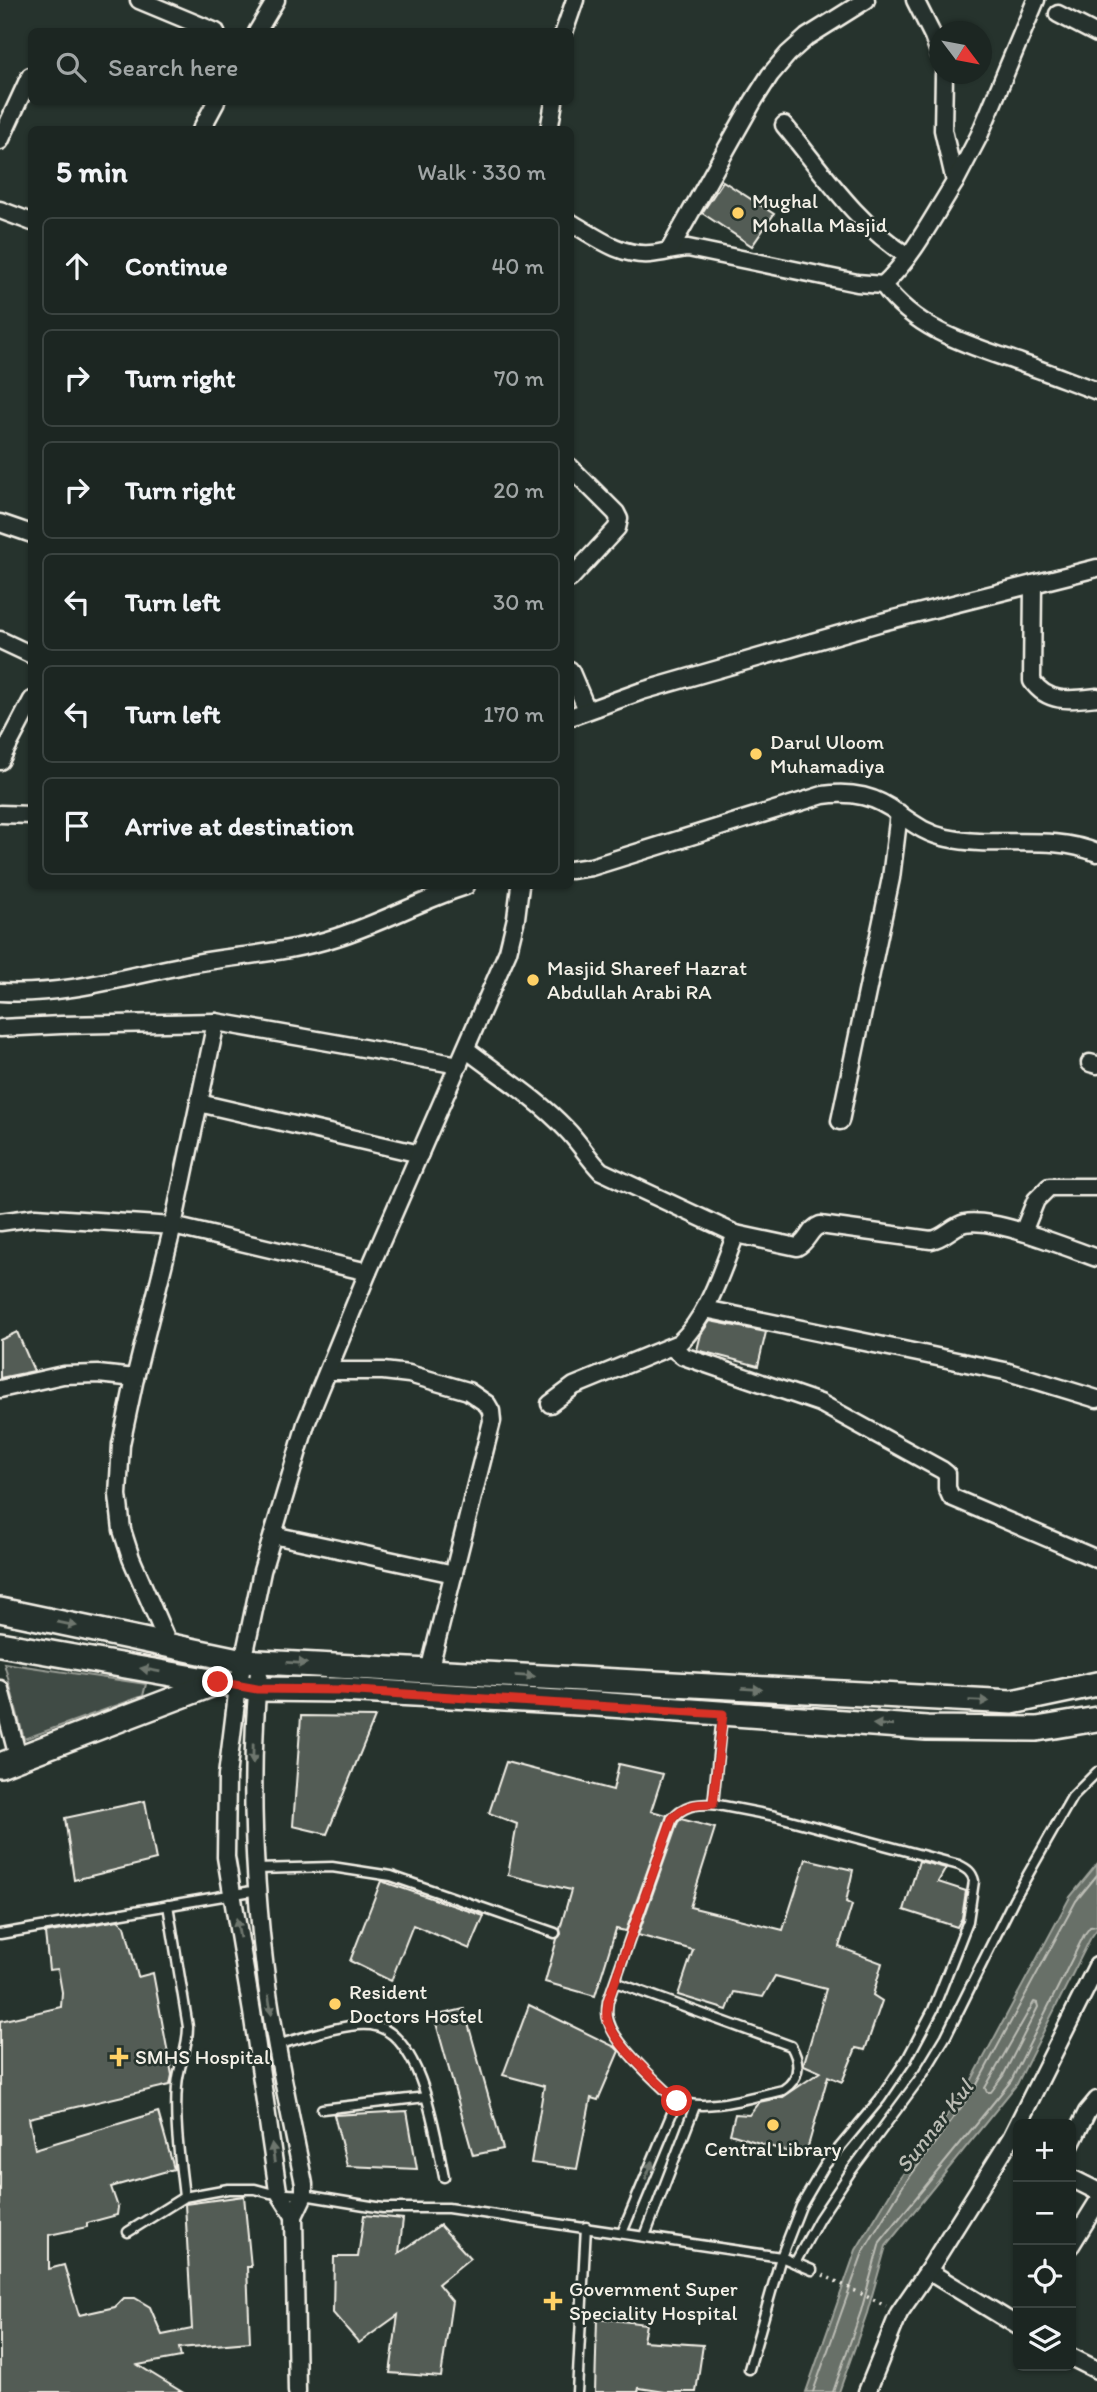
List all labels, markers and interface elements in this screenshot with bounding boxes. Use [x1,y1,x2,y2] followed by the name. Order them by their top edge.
[929,21,992,84] north arrow
[28,28,574,105] search box
[52,48,90,86] icon: search
[108,51,238,83] text: Search here
[56,153,127,190] text: 5 min
[417,158,546,186] text: Walk · 330 m
[752,188,888,237] place label: Mughal Mohalla Masjid
[730,205,746,221] marker: Mughal Mohalla Masjid
[58,247,96,285] icon: ahead
[125,250,228,282] text: Continue
[491,252,544,280] text: 40 m
[58,359,96,397] icon: right
[125,362,236,394] text: Turn right
[494,364,544,392] text: 70 m
[58,471,96,509] icon: right
[125,474,236,506] text: Turn right
[493,476,544,504] text: 20 m
[58,583,96,621] icon: left
[125,586,221,618] text: Turn left
[493,588,544,616] text: 30 m
[58,695,96,733] icon: left
[125,698,221,730] text: Turn left
[483,700,544,728] text: 170 m
[770,729,885,778] place label: Darul Uloom Muhamadiya
[748,746,764,762] marker: Darul Uloom Muhamadiya
[58,807,96,845] icon: arrive
[125,810,354,842] text: Arrive at destination
[547,955,747,1004] place label: Masjid Shareef Hazrat Abdullah Arabi RA
[525,972,541,988] marker: Masjid Shareef Hazrat Abdullah Arabi RA
[56,1618,78,1629] one-way arrow
[287,1658,309,1669] one-way arrow
[139,1664,161,1675] one-way arrow
[202,1666,233,1697] route end
[514,1671,536,1682] one-way arrow
[741,1684,763,1695] one-way arrow
[968,1696,990,1707] one-way arrow
[871,1719,893,1730] one-way arrow
[248,1743,259,1765] one-way arrow
[232,1917,243,1939] one-way arrow
[349,1979,483,2028] place label: Resident Doctors Hostel
[265,1994,276,2016] one-way arrow
[327,1996,343,2012] marker: Resident Doctors Hostel
[135,2044,270,2069] place label: SMHS Hospital
[109,2047,129,2067] marker: SMHS Hospital
[889,2073,980,2178] water label: Sunnar Kul
[661,2085,692,2116] route start
[765,2117,781,2133] marker: Central Library
[1013,2119,1076,2371] map controls
[1013,2119,1076,2182] button: +
[705,2136,842,2161] place label: Central Library
[267,2142,278,2164] one-way arrow
[643,2159,654,2180] one-way arrow
[1013,2182,1076,2245] button: −
[1013,2245,1076,2308] button: locate
[569,2276,738,2325] place label: Government Super Speciality Hospital
[543,2291,563,2311] marker: Government Super Speciality Hospital
[1013,2308,1076,2371] button: layers

